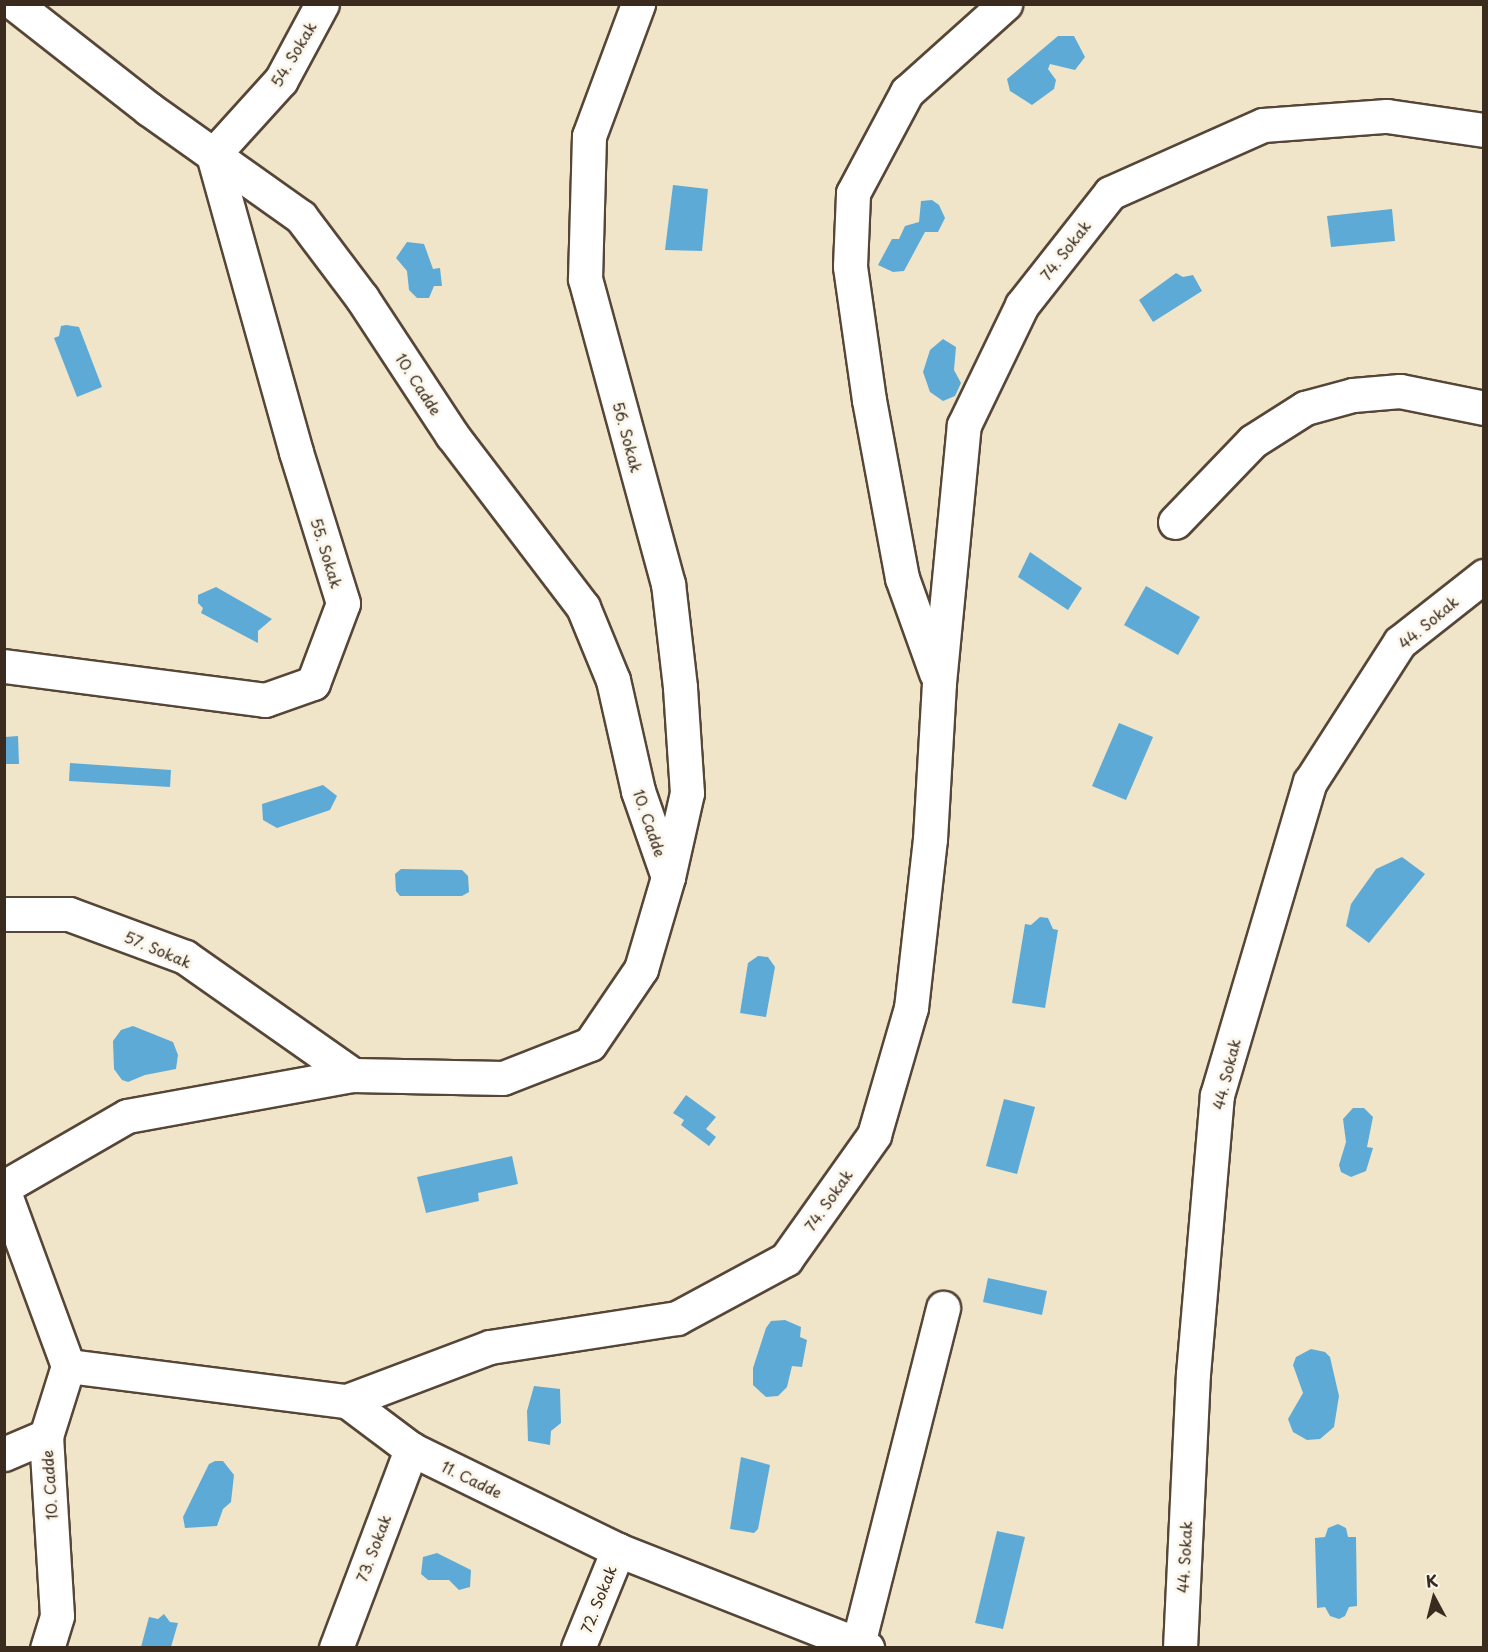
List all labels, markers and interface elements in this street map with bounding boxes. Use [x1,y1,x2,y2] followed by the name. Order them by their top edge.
[266,18,320,90] street label: 54. Sokak
[1036,216,1094,284] street label: 74. Sokak
[392,349,446,419] street label: 10. Cadde
[610,399,646,475] street label: 56. Sokak
[308,515,346,591] street label: 55. Sokak
[1394,591,1462,653] street label: 44. Sokak
[630,786,670,860] street label: 10. Cadde
[122,927,194,971] street label: 57. Sokak
[1208,1036,1244,1112] street label: 44. Sokak
[800,1166,856,1234] street label: 74. Sokak
[38,1449,60,1521] street label: 10. Cadde
[438,1456,506,1502] street label: 11. Cadde
[352,1511,394,1585] street label: 73. Sokak
[1173,1520,1195,1594] street label: 44. Sokak
[576,1562,620,1636] street label: 72. Sokak
[1404,1568,1464,1628] north arrow
[1425,1568,1439,1593] text: K

